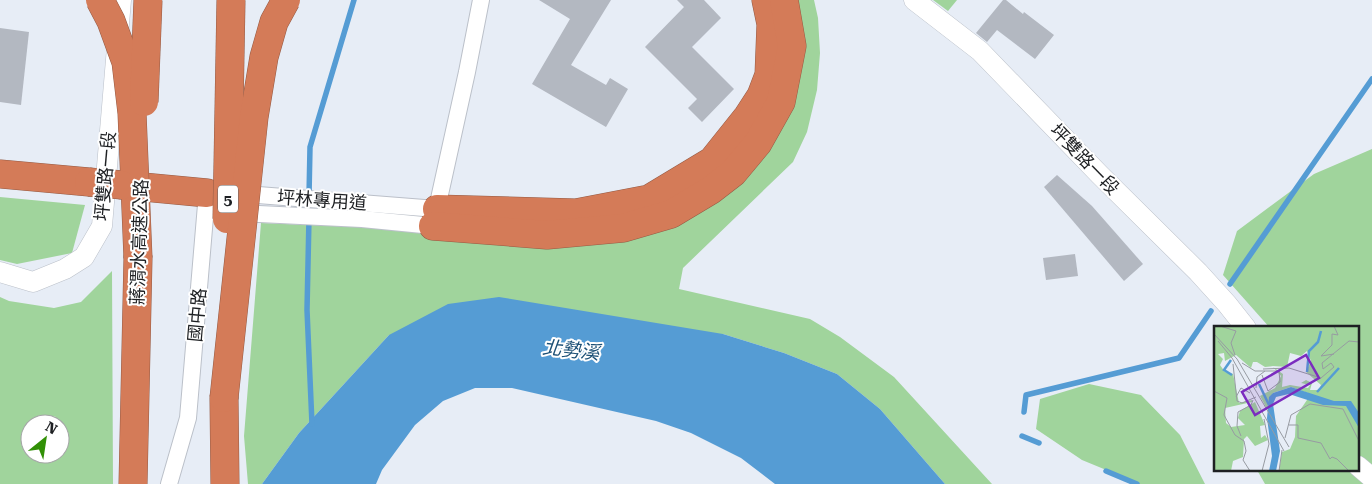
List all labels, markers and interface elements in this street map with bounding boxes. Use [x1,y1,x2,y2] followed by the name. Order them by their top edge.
[1046,119,1124,199] street label: 坪雙路一段
[91,130,119,222] street label: 坪雙路一段
[126,179,152,305] street label: 蔣渭水高速公路
[218,185,238,212] road number: 5
[276,186,368,214] street label: 坪林專用道
[184,287,210,343] street label: 國中路
[1214,326,1360,472] inset map
[541,336,604,365] water label: 北勢溪
[20,414,70,464] north arrow
[43,418,60,437] text: N

